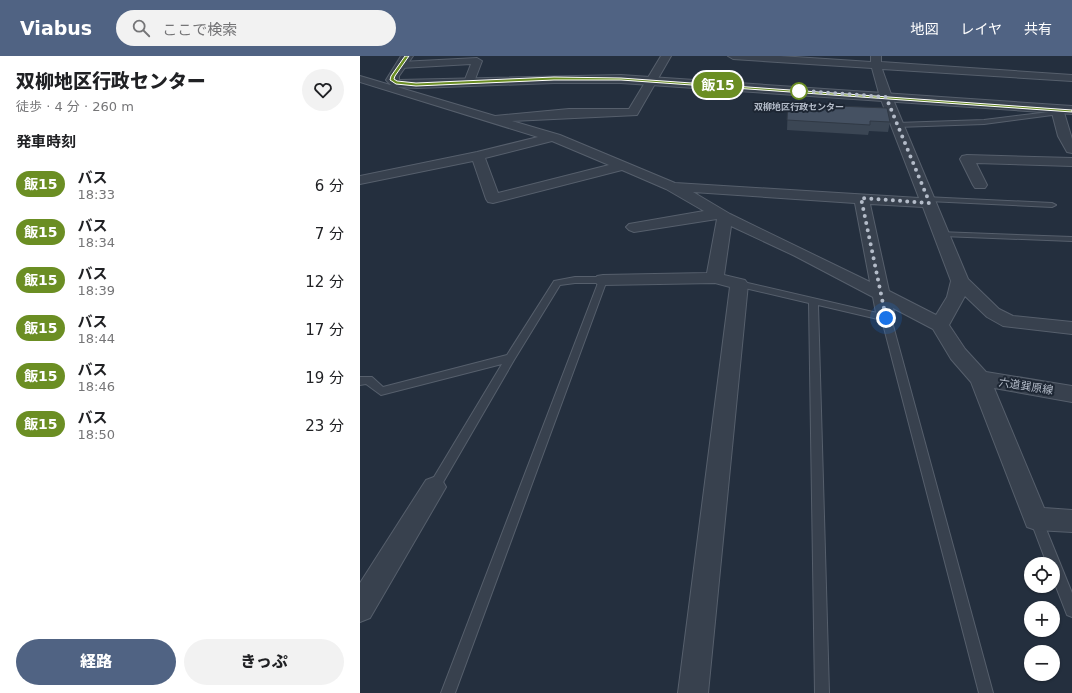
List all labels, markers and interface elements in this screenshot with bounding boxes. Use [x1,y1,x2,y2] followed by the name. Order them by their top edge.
[116,10,396,46] search box
[20,17,92,39] text: Viabus
[130,17,152,39] icon: search
[162,21,237,39] text: ここで検索
[910,21,938,37] text: 地図
[960,21,1002,37] text: レイヤ
[1024,21,1052,37] text: 共有
[302,69,344,111] button: heart
[16,70,206,92] text: 双柳地区行政センター
[695,72,741,98] line badge: 飯15
[701,77,735,93] text: 飯15
[790,82,808,100] marker: 双柳地区行政センター
[16,99,134,114] text: 徒歩 · 4 分 · 260 m
[754,102,844,112] place label: 双柳地区行政センター
[16,133,76,151] text: 発車時刻
[77,169,108,187] text: バス
[24,176,57,192] text: 飯15
[315,177,344,195] text: 6 分
[77,187,115,202] text: 18:33
[77,217,108,235] text: バス
[24,224,57,240] text: 飯15
[315,225,344,243] text: 7 分
[77,235,115,250] text: 18:34
[77,265,108,283] text: バス
[24,272,57,288] text: 飯15
[305,273,344,291] text: 12 分
[77,283,115,298] text: 18:39
[876,308,896,328] your location
[77,313,108,331] text: バス
[24,320,57,336] text: 飯15
[305,321,344,339] text: 17 分
[77,331,115,346] text: 18:44
[77,361,108,379] text: バス
[24,368,57,384] text: 飯15
[305,369,344,387] text: 19 分
[998,376,1054,397] street label: 六道巽原線
[77,379,115,394] text: 18:46
[77,409,108,427] text: バス
[24,416,57,432] text: 飯15
[305,417,344,435] text: 23 分
[77,427,115,442] text: 18:50
[1024,557,1060,681] map controls
[1024,557,1060,593] button: locate
[1024,601,1060,637] button: +
[16,639,176,685] button: 経路
[184,639,344,685] button: きっぷ
[1024,645,1060,681] button: −

